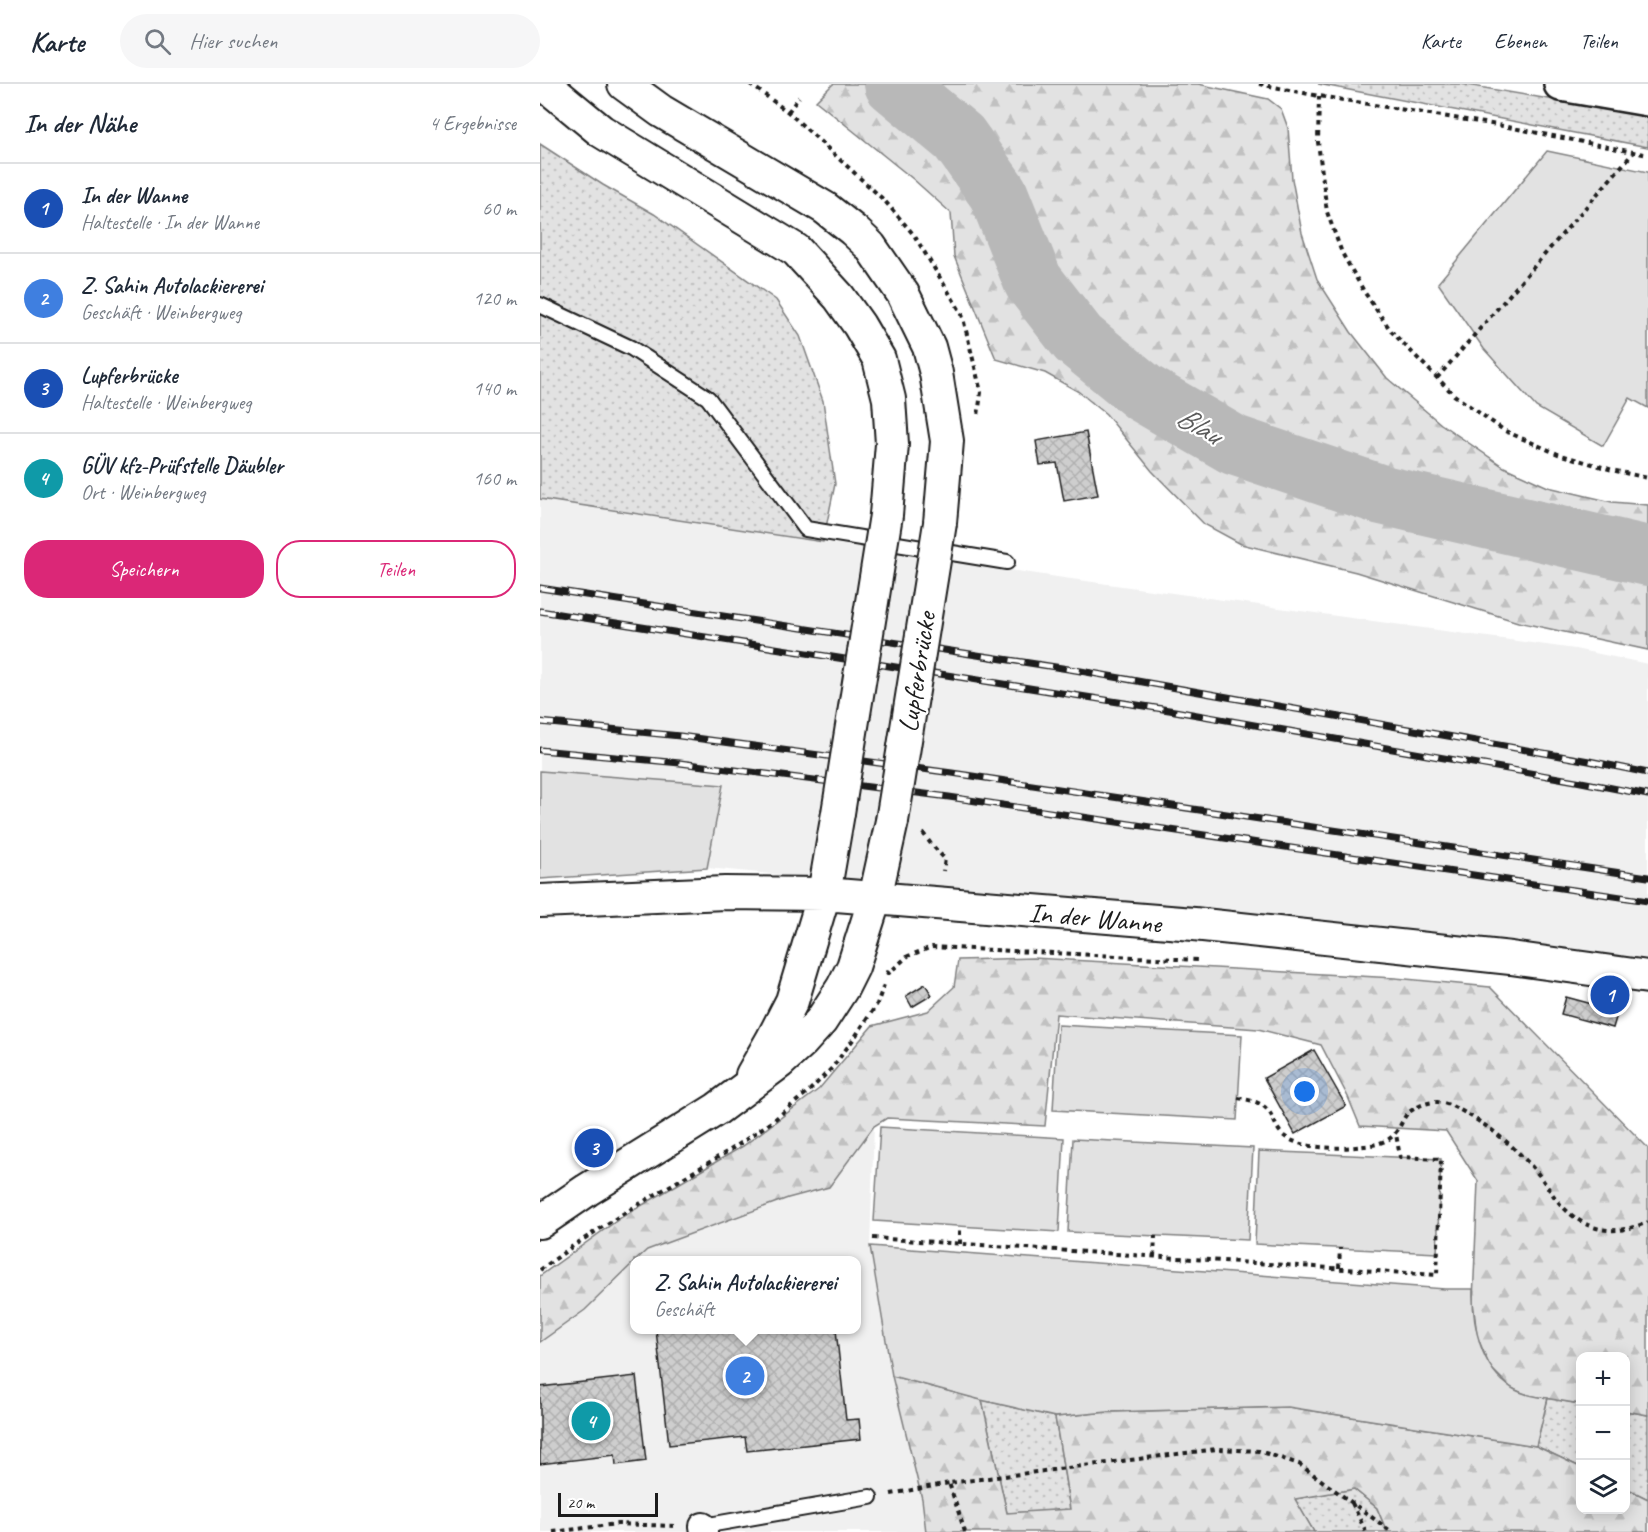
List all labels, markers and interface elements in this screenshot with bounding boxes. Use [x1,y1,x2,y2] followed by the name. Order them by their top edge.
[120,14,540,68] search box
[30,24,84,59] text: Karte
[141,25,174,58] icon: search
[189,27,278,55] text: Hier suchen
[1421,28,1461,54] text: Karte
[1494,28,1547,54] text: Ebenen
[1580,28,1618,54] text: Teilen
[24,107,136,140] text: In der Nähe
[429,111,516,136] text: 4 Ergebnisse
[81,182,187,210] text: In der Wanne
[39,196,48,221] text: 1
[482,196,516,221] text: 60 m
[81,210,259,235] text: Haltestelle · In der Wanne
[81,272,263,300] text: Z. Sahin Autolackiererei
[39,286,48,311] text: 2
[473,286,516,311] text: 120 m
[81,300,241,325] text: Geschäft · Weinbergweg
[81,362,177,390] text: Lupferbrücke
[39,376,48,401] text: 3
[473,376,516,401] text: 140 m
[81,390,251,415] text: Haltestelle · Weinbergweg
[1170,397,1232,455] water label: Blau
[81,452,283,480] text: GÜV kfz-Prüfstelle Däubler
[39,466,48,491] text: 4
[473,466,516,491] text: 160 m
[81,480,205,505] text: Ort · Weinbergweg
[24,540,264,598] button: Speichern
[276,540,516,598] button: Teilen
[890,608,944,735] street label: Lupferbrücke
[1027,894,1165,941] street label: In der Wanne
[1590,972,1630,1018] pin: 1
[1290,1077,1319,1106] your location
[574,1126,614,1170] pin: 3
[630,1256,861,1334] popup
[654,1269,837,1297] text: Z. Sahin Autolackiererei
[654,1297,714,1322] text: Geschäft
[1576,1352,1630,1514] map controls
[1576,1352,1630,1406] button: +
[726,1354,764,1398] pin: 2
[572,1398,610,1444] pin: 4
[1576,1406,1630,1460] button: −
[1576,1460,1630,1514] button: layers
[558,1490,658,1518] scale bar
[567,1493,594,1513] text: 20 m

